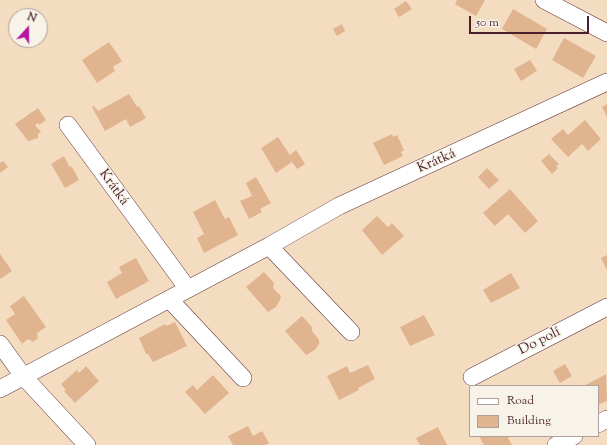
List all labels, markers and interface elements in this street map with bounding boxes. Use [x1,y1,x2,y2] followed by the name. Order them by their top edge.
[8,8,48,48] north arrow
[471,8,591,34] scale bar
[25,9,39,27] text: N
[476,14,499,32] text: 50 m
[415,146,459,178] street label: Krátká
[94,167,132,209] street label: Krátká
[516,324,564,360] street label: Do polí
[469,385,599,437] legend
[507,392,534,410] text: Road
[507,412,551,430] text: Building

